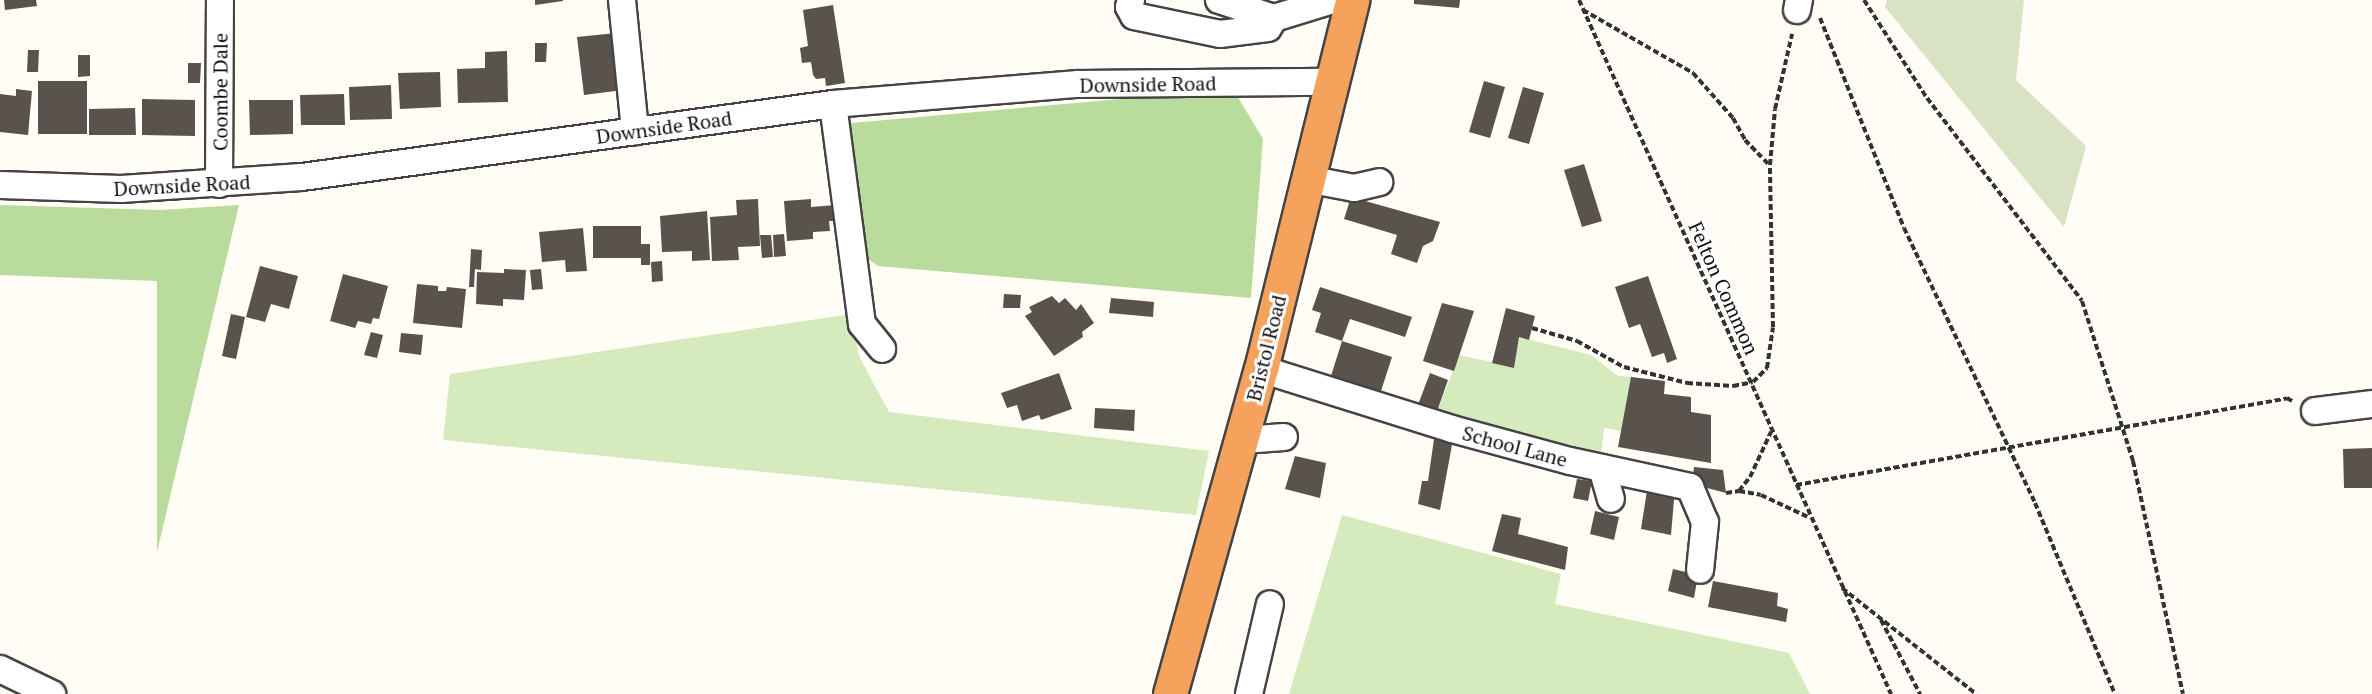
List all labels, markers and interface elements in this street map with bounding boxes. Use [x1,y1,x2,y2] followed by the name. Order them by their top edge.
[208,33,232,151] street label: Coombe Dale
[1079,71,1217,97] street label: Downside Road
[595,106,733,148] street label: Downside Road
[113,169,251,201] street label: Downside Road
[1684,218,1764,358] street label: Felton Common
[1241,292,1291,404] street label: Bristol Road
[1460,420,1570,472] street label: School Lane

